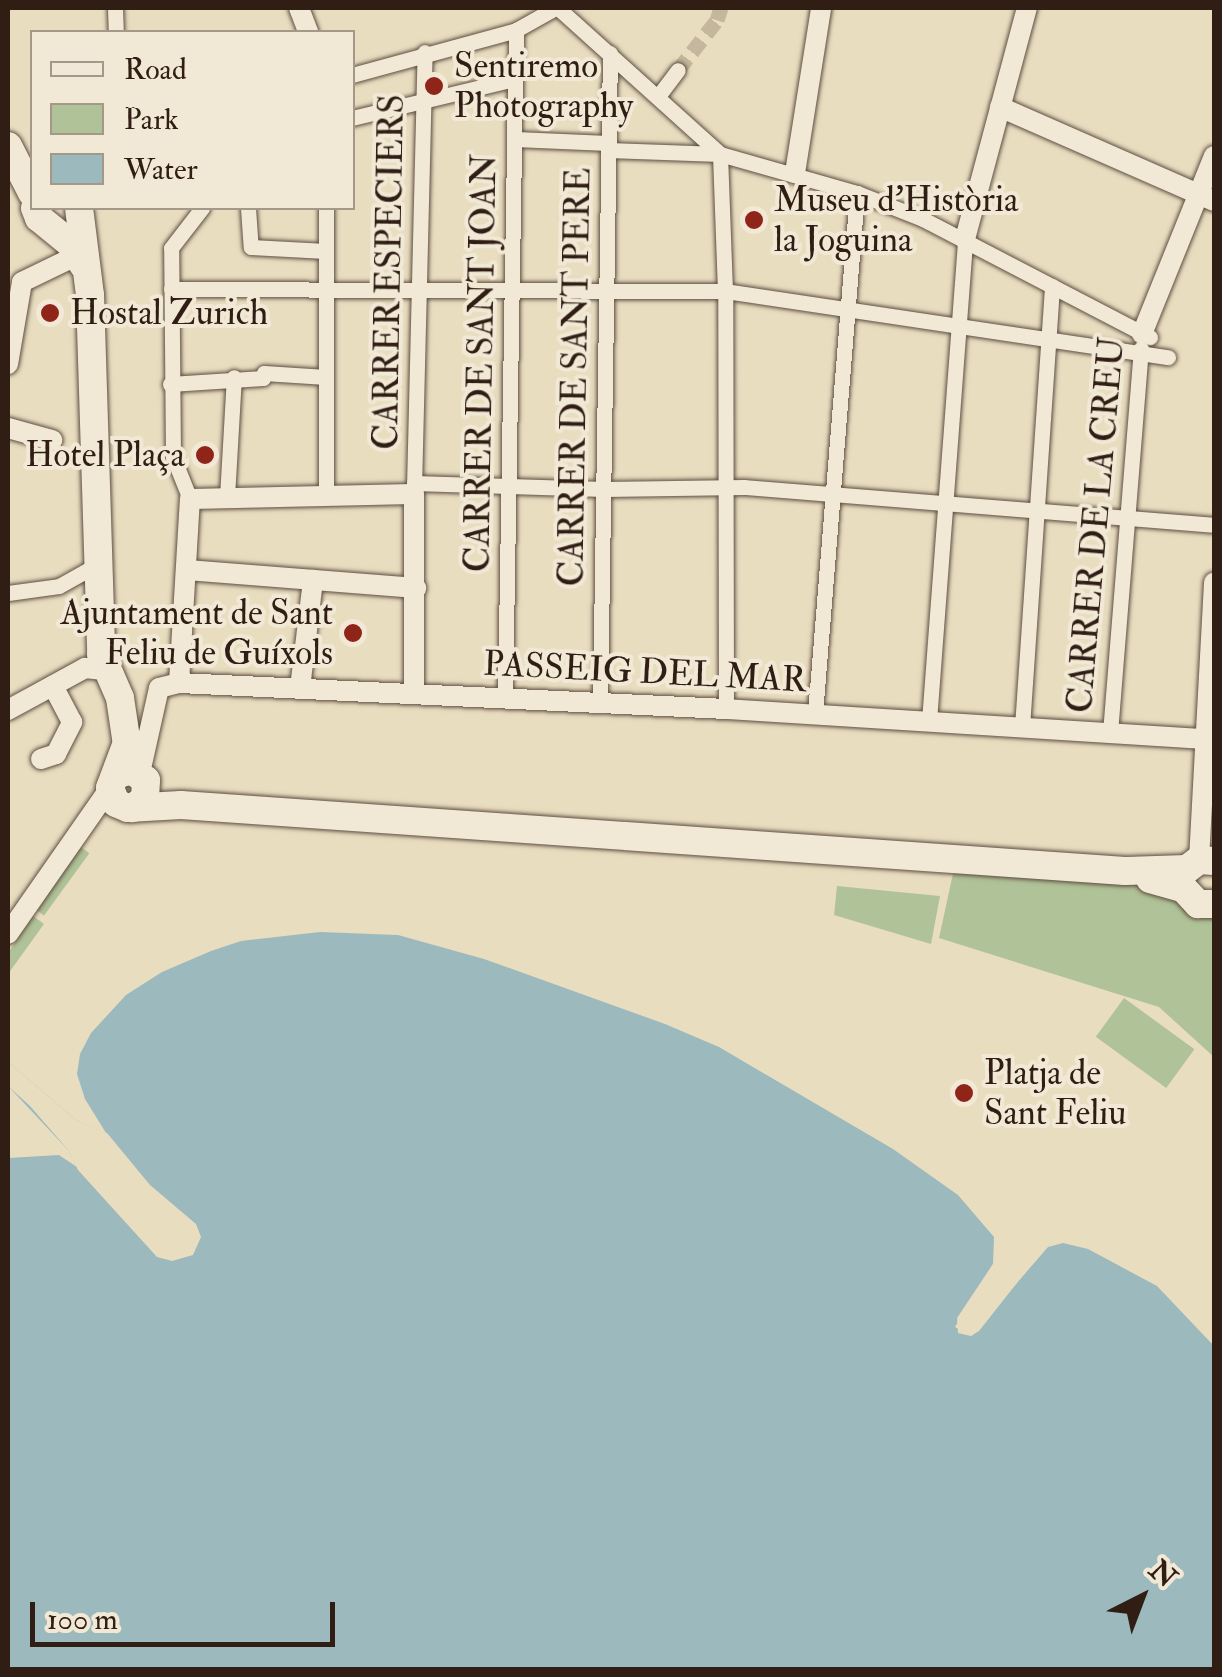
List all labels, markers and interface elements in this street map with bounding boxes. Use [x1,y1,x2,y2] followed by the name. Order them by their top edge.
[30,30,355,210] legend
[454,45,633,127] place label: Sentiremo Photography
[124,51,187,88] text: Road
[423,75,445,97] marker: Sentiremo Photography
[365,94,413,450] street label: CARRER ESPECIERS
[124,101,179,138] text: Park
[124,151,198,188] text: Water
[456,153,506,573] street label: CARRER DE SANT JOAN
[550,167,600,587] street label: CARRER DE SANT PERE
[774,179,1018,261] place label: Museu d'Història la Joguina
[743,209,765,231] marker: Museu d'Història la Joguina
[70,292,268,334] place label: Hostal Zurich
[39,302,61,324] marker: Hostal Zurich
[1059,335,1133,715] street label: CARRER DE LA CREU
[25,434,185,476] place label: Hotel Plaça
[194,444,216,466] marker: Hotel Plaça
[60,592,333,674] place label: Ajuntament de Sant Feliu de Guíxols
[342,622,364,644] marker: Ajuntament de Sant Feliu de Guíxols
[482,643,808,701] street label: PASSEIG DEL MAR
[984,1052,1126,1134] place label: Platja de Sant Feliu
[953,1082,975,1104] marker: Platja de Sant Feliu
[1092,1547,1192,1647] north arrow
[1141,1553,1183,1596] text: N
[35,1582,340,1644] scale bar
[47,1601,118,1638] text: 100 m

